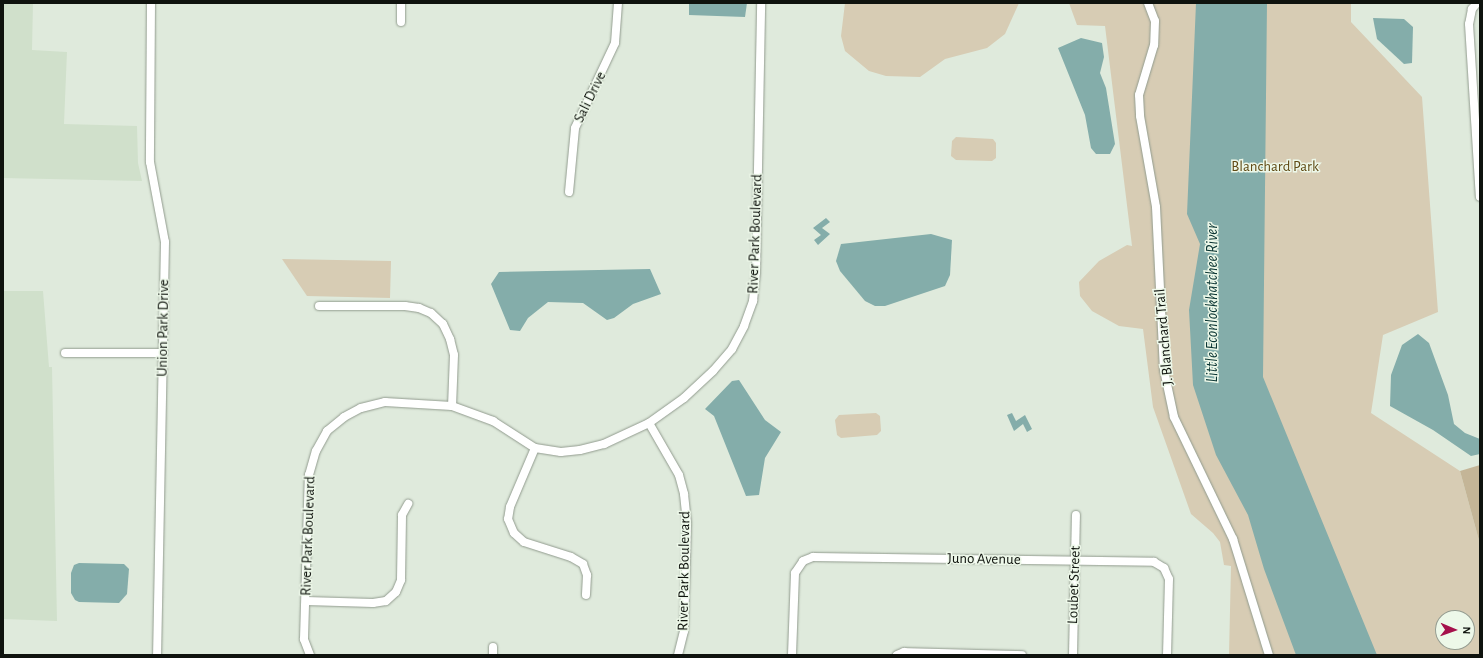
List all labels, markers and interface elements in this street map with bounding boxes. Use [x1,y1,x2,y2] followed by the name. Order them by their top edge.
[570,68,610,126] street label: Sali Drive
[1231,158,1319,176] park label: Blanchard Park
[744,174,766,294] street label: River Park Boulevard
[1202,224,1222,382] water label: Little Econlockhatchee River
[153,279,173,377] street label: Union Park Drive
[1151,288,1177,386] street label: J. Blanchard Trail
[297,476,319,596] street label: River Park Boulevard
[674,511,694,631] street label: River Park Boulevard
[1064,546,1084,624] street label: Loubet Street
[947,549,1021,569] street label: Juno Avenue
[1435,610,1475,650] north arrow
[1461,626,1472,634] text: N

